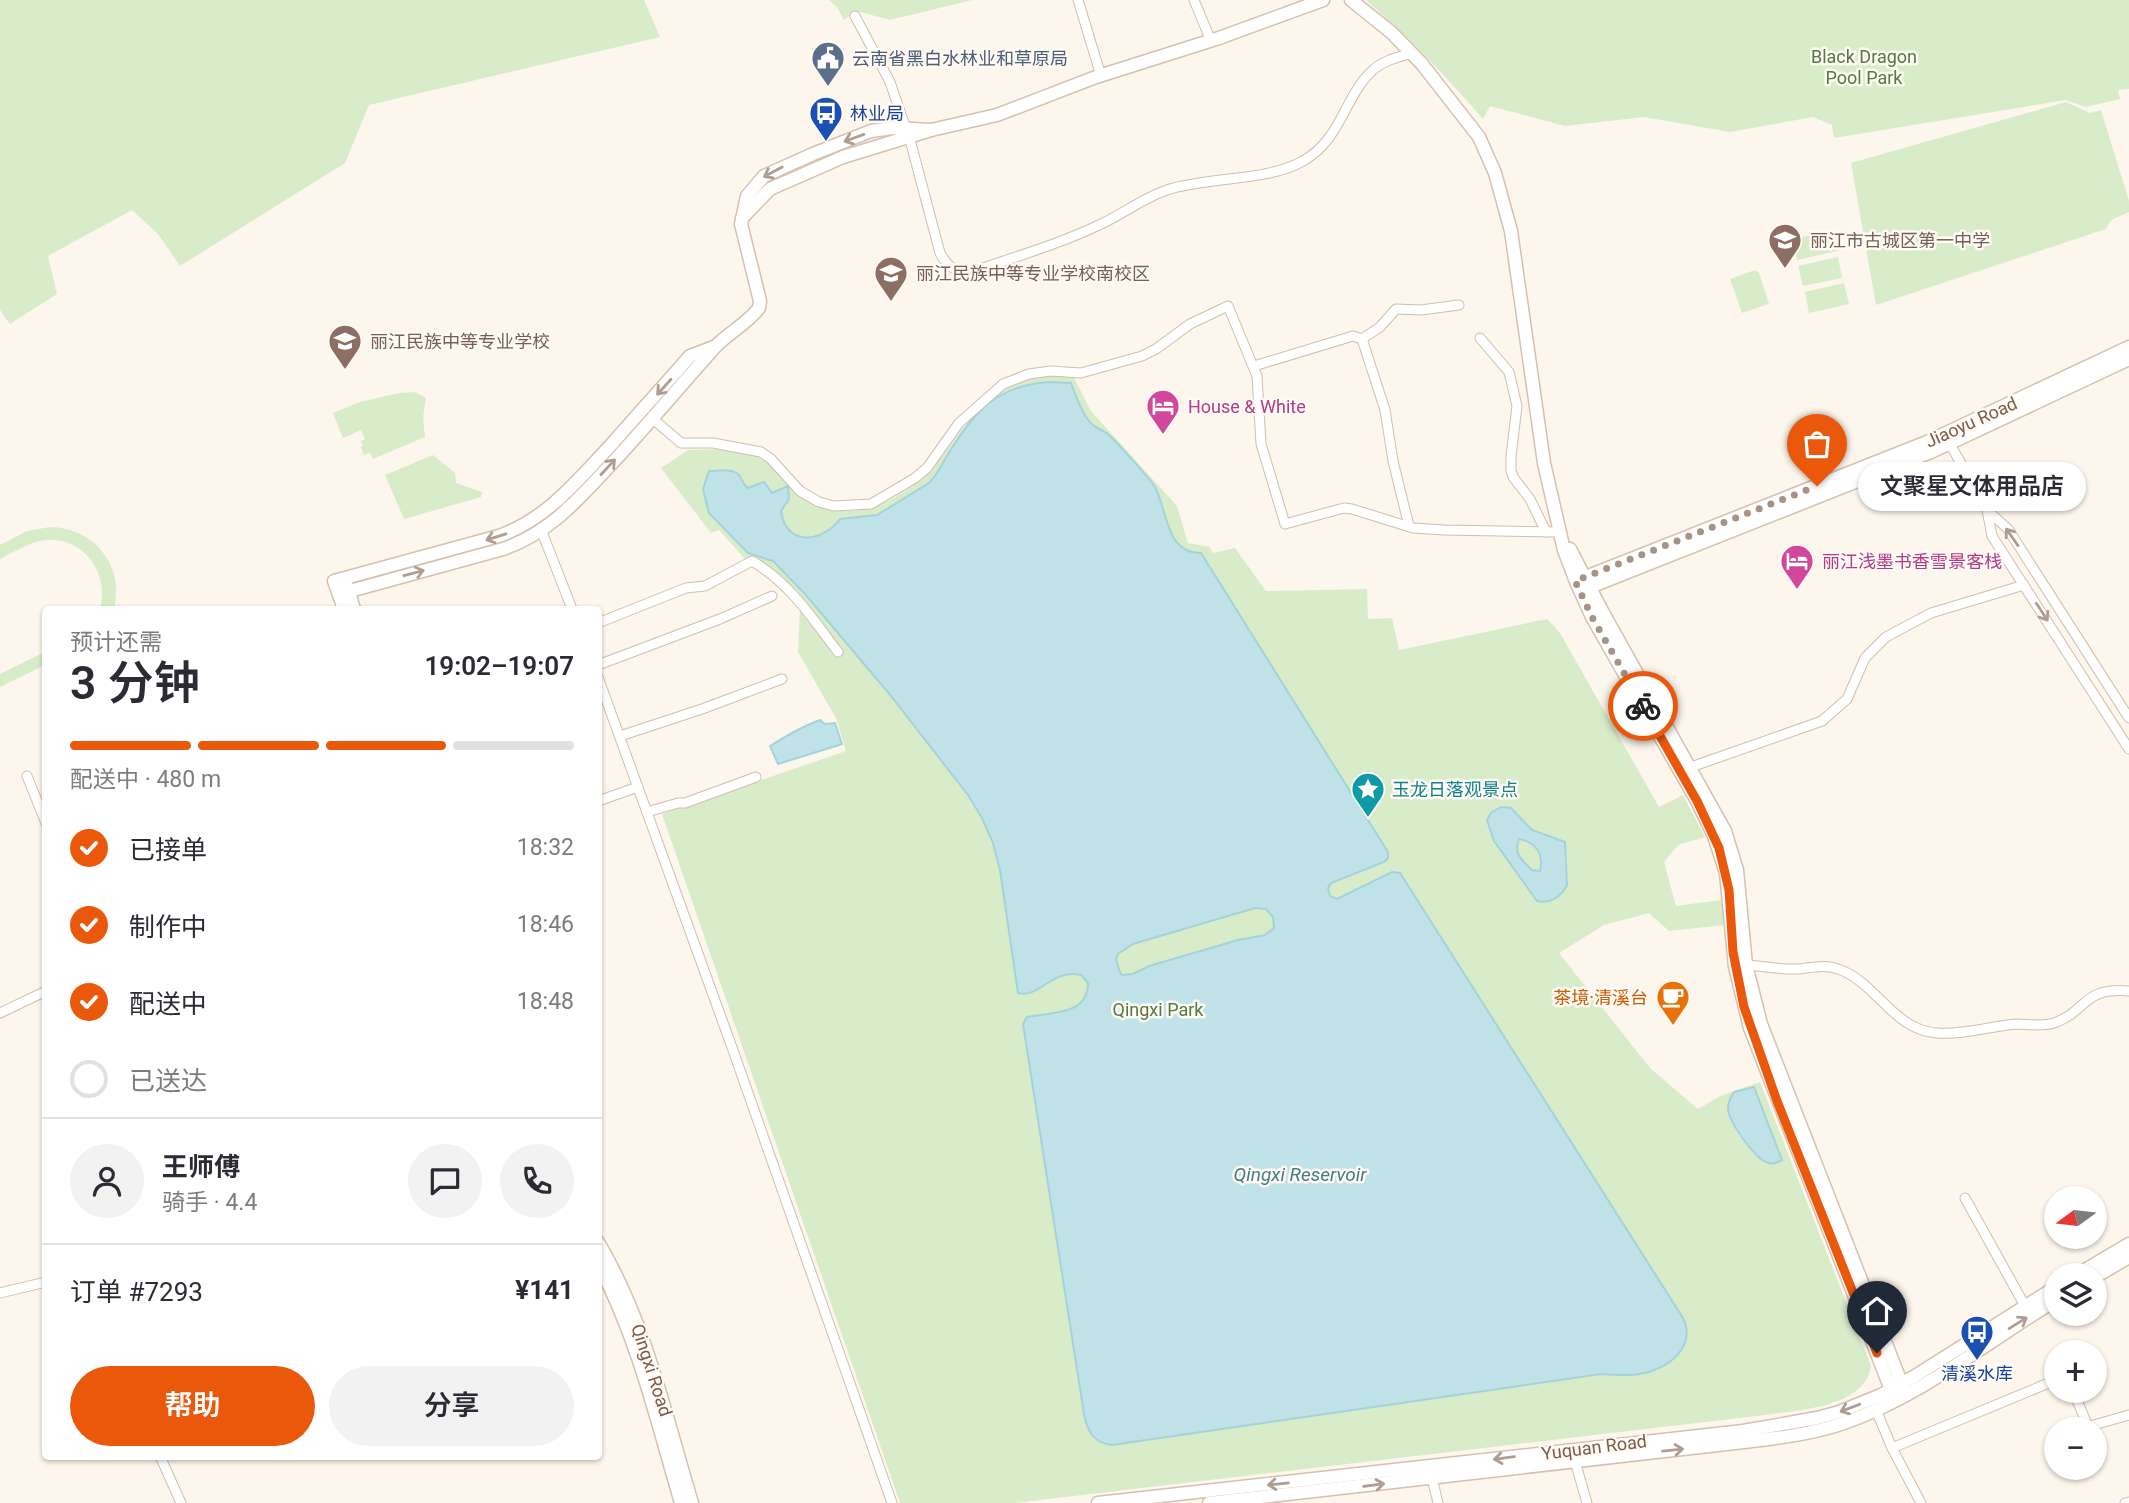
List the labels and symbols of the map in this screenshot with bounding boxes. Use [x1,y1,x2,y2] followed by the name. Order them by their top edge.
[809,39,847,88] public building icon: 云南省黑白水林业和草原局
[1811,46,1917,88] park label: Black Dragon Pool Park
[852,48,1068,69] place label: 云南省黑白水林业和草原局
[807,94,845,143] bus stop icon: 林业局
[850,103,904,124] place label: 林业局
[843,133,865,145] one-way arrow
[763,166,784,180] one-way arrow
[1766,221,1804,270] school or university icon: 丽江市古城区第一中学
[1810,230,1990,251] place label: 丽江市古城区第一中学
[872,254,910,303] school or university icon: 丽江民族中等专业学校南校区
[916,263,1150,284] place label: 丽江民族中等专业学校南校区
[326,322,364,371] school or university icon: 丽江民族中等专业学校
[370,331,550,352] place label: 丽江民族中等专业学校
[655,378,672,395] one-way arrow
[1144,387,1182,436] hotel icon: House & White
[1922,392,2020,452] street label: Jiaoyu Road
[1188,396,1306,417] place label: House & White
[1787,414,1847,486] pin
[600,459,617,476] one-way arrow
[1859,462,2086,510] callout: 文聚星文体用品店
[2005,528,2019,547] one-way arrow
[486,531,508,544] one-way arrow
[1778,542,1816,591] hotel icon: 丽江浅墨书香雪景客栈
[1822,551,2002,572] place label: 丽江浅墨书香雪景客栈
[403,566,425,579] one-way arrow
[2035,602,2049,622] one-way arrow
[1608,671,1678,741] courier
[1349,770,1387,819] place icon: 玉龙日落观景点
[1392,779,1518,800] place label: 玉龙日落观景点
[1654,978,1692,1027] cafe icon: 茶境·清溪台
[1553,987,1648,1008] place label: 茶境·清溪台
[1113,999,1204,1020] park label: Qingxi Park
[1234,1163,1367,1186] water label: Qingxi Reservoir
[2044,1186,2107,1250] north arrow
[1847,1281,1907,1353] pin
[1958,1313,1996,1362] bus stop icon: 清溪水库
[2008,1316,2028,1330] one-way arrow
[627,1321,677,1419] street label: Qingxi Road
[1941,1363,2013,1384] place label: 清溪水库
[1839,1402,1861,1415] one-way arrow
[1540,1430,1648,1464] street label: Yuquan Road
[1661,1443,1684,1456] one-way arrow
[1493,1451,1516,1464] one-way arrow
[1267,1478,1290,1491] one-way arrow
[1362,1478,1385,1491] one-way arrow

